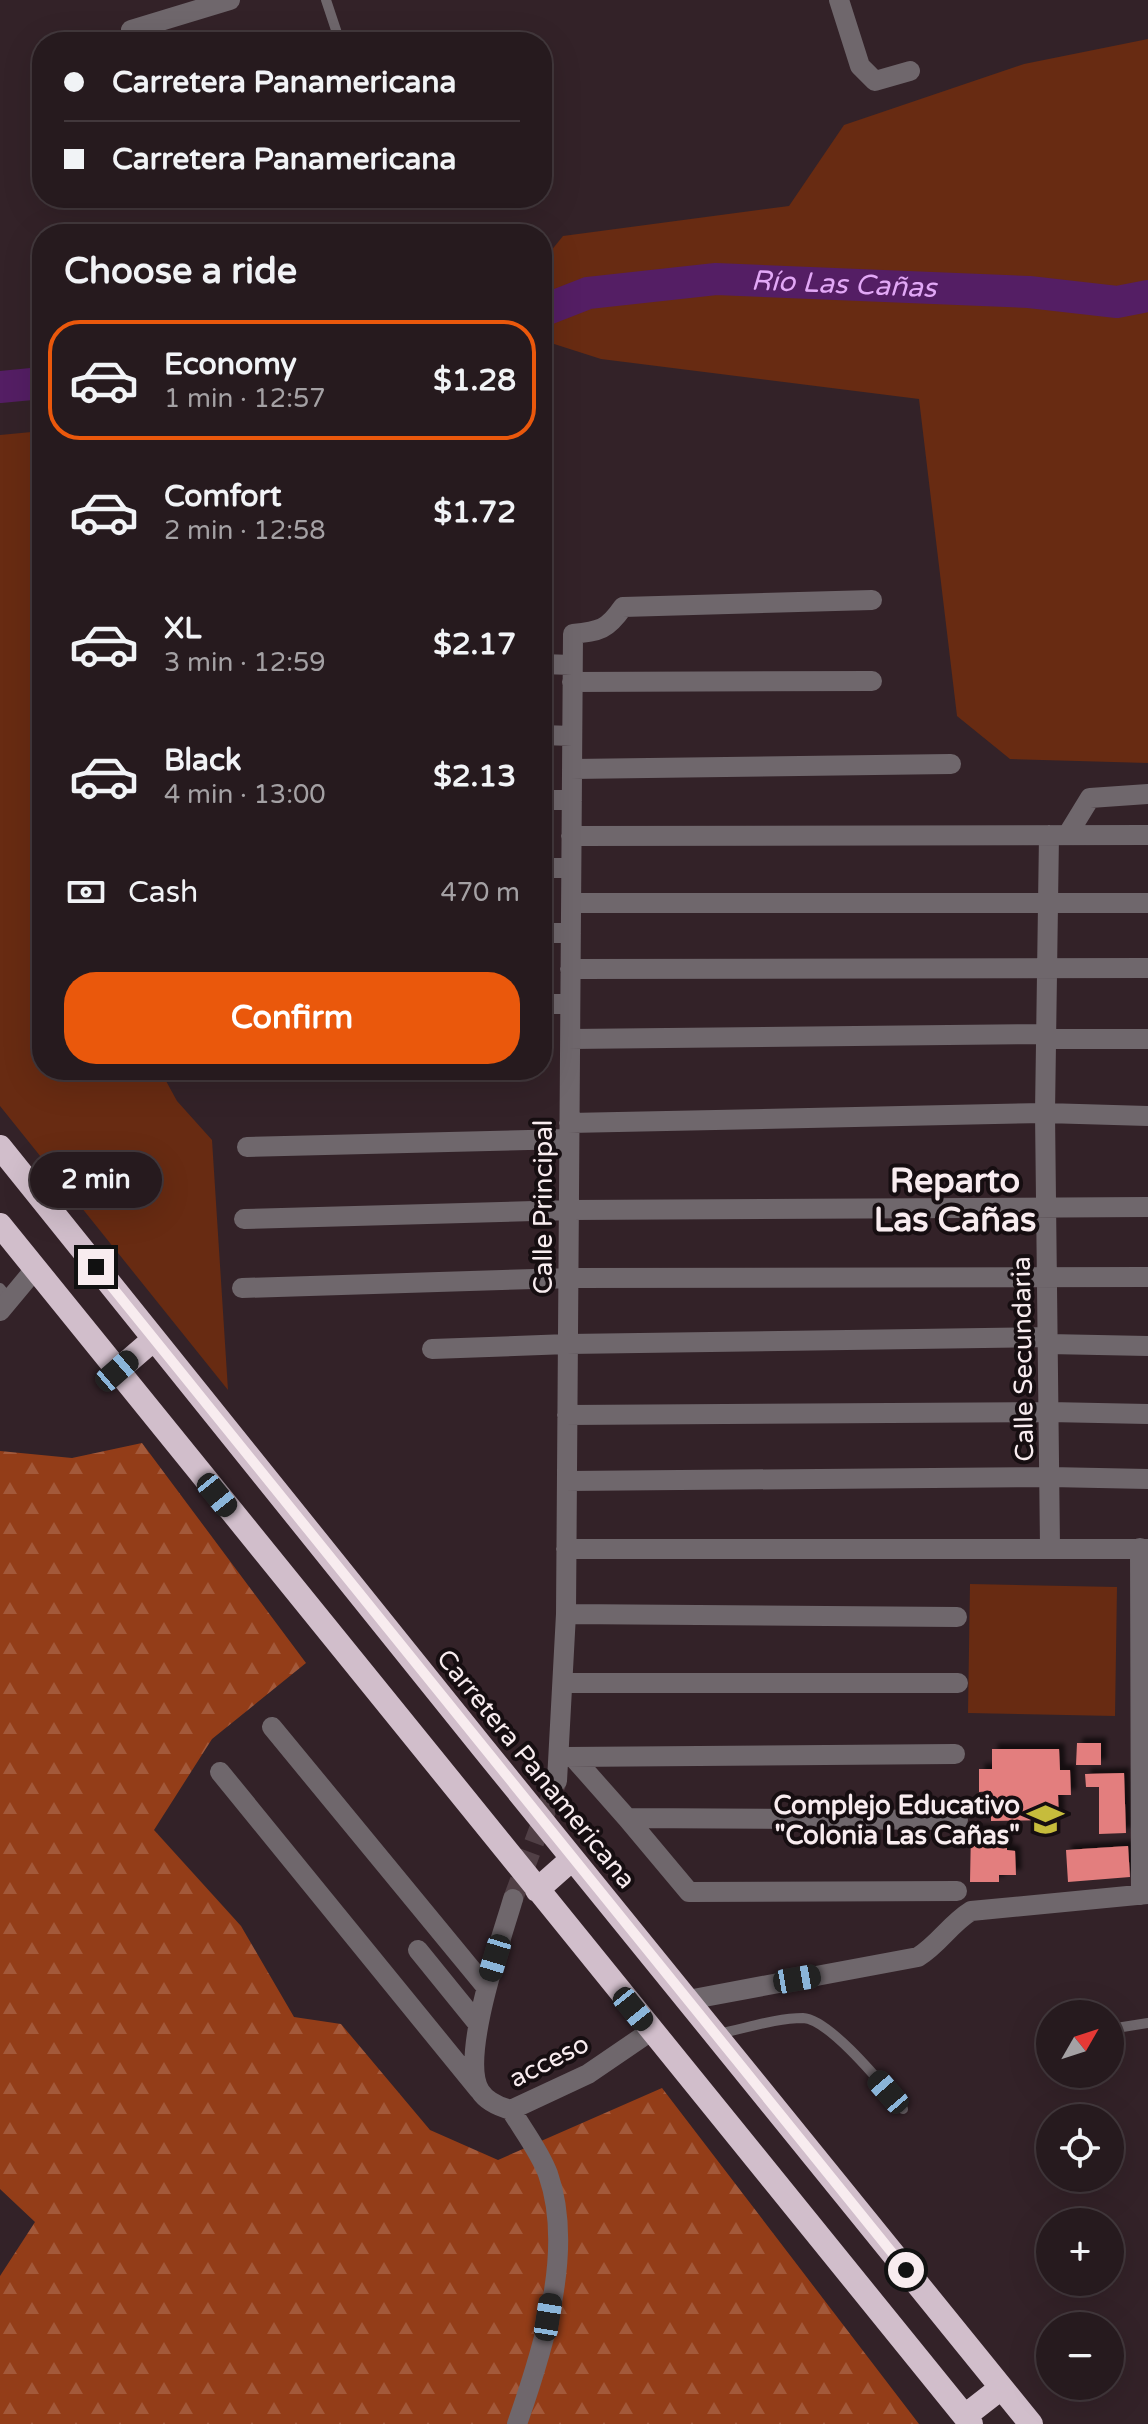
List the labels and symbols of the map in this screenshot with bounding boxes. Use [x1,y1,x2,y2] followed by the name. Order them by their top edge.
[750,263,939,305] water label: Río Las Cañas
[528,1120,559,1294] street label: Calle Principal
[30,1151,162,1207] callout: 2 min
[874,1161,1036,1241] district label: Reparto Las Cañas
[78,1249,114,1285] route end
[1006,1256,1040,1462] street label: Calle Secundaria
[91,1346,143,1396] car
[193,1469,241,1521] car
[430,1643,642,1895] street label: Carretera Panamericana
[773,1790,1020,1851] place label: Complejo Educativo "Colonia Las Cañas"
[1027,1801,1065,1839] school or university icon: Complejo Educativo "Colonia Las Cañas"
[477,1932,513,1984] car
[771,1963,823,1995] car
[609,1983,657,2035] car
[1036,2000,1124,2088] north arrow
[504,2028,594,2094] street label: acceso
[863,2066,913,2118] car
[888,2252,924,2288] route start
[532,2291,564,2343] car

